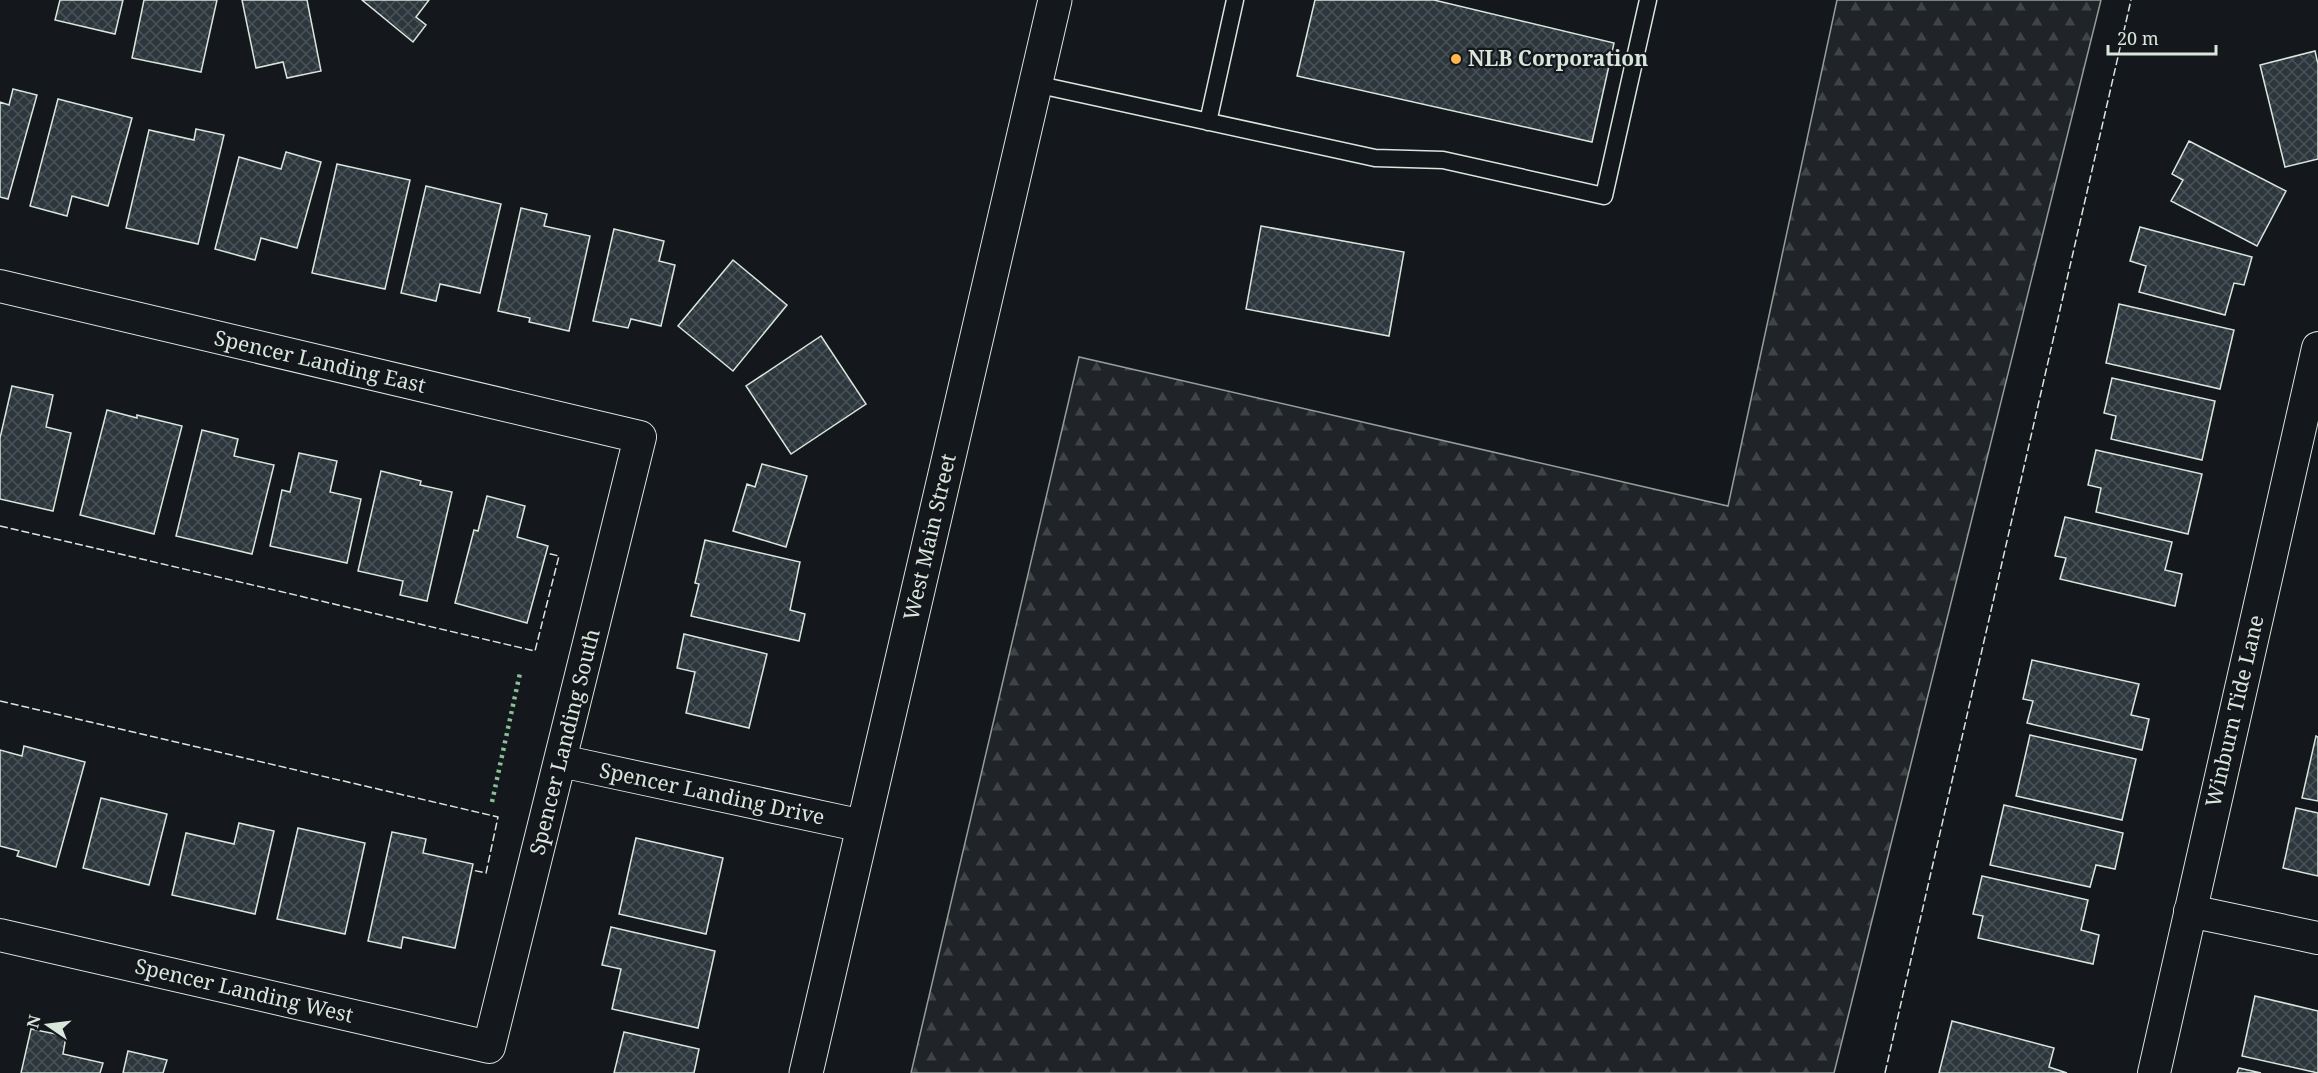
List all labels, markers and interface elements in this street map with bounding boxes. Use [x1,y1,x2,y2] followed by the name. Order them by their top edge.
[2108,18,2216,56] scale bar
[2117,26,2159,50] text: 20 m
[1468,44,1648,72] place label: NLB Corporation
[1449,52,1463,66] marker: NLB Corporation
[212,323,429,399] street label: Spencer Landing East
[896,451,962,623] street label: West Main Street
[2198,612,2270,810] street label: Winburn Tide Lane
[522,626,606,858] street label: Spencer Landing South
[597,755,827,831] street label: Spencer Landing Drive
[132,951,356,1029] street label: Spencer Landing West
[18,995,78,1055] north arrow
[21,1012,46,1030] text: N

